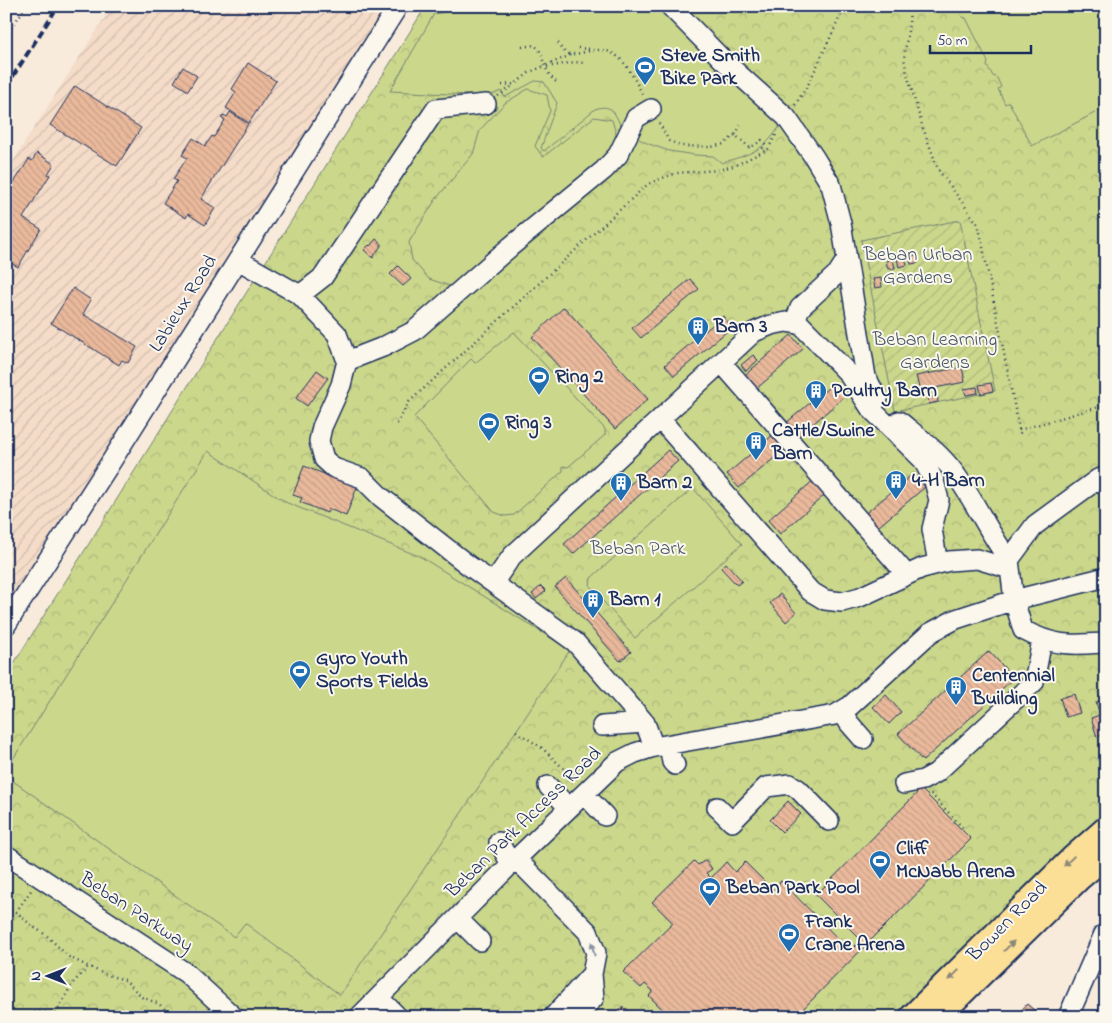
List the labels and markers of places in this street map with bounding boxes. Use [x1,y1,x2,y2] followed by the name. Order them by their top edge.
[660,42,760,94] place label: Steve Smith Bike Park
[633,55,657,86] sports icon: Steve Smith Bike Park
[713,313,768,342] place label: Barn 3
[686,315,710,346] building icon: Barn 3
[555,363,604,393] place label: Ring 2
[527,365,551,396] sports icon: Ring 2
[832,377,937,407] place label: Poultry Barn
[804,379,828,410] building icon: Poultry Barn
[505,409,552,439] place label: Ring 3
[477,411,501,442] sports icon: Ring 3
[771,417,875,469] place label: Cattle/Swine Barn
[744,430,768,461] building icon: Cattle/Swine Barn
[912,467,985,496] place label: 4-H Barn
[636,469,692,498] place label: Barn 2
[884,469,908,500] building icon: 4-H Barn
[609,471,633,502] building icon: Barn 2
[608,586,661,615] place label: Barn 1
[581,588,605,619] building icon: Barn 1
[316,645,429,697] place label: Gyro Youth Sports Fields
[288,659,312,690] sports icon: Gyro Youth Sports Fields
[971,662,1055,715] place label: Centennial Building
[944,675,968,706] building icon: Centennial Building
[896,835,1015,887] place label: Cliff McNabb Arena
[868,849,892,880] sports icon: Cliff McNabb Arena
[725,874,860,903] place label: Beban Park Pool
[698,876,722,907] sports icon: Beban Park Pool
[804,908,905,960] place label: Frank Crane Arena
[777,922,801,953] sports icon: Frank Crane Arena

